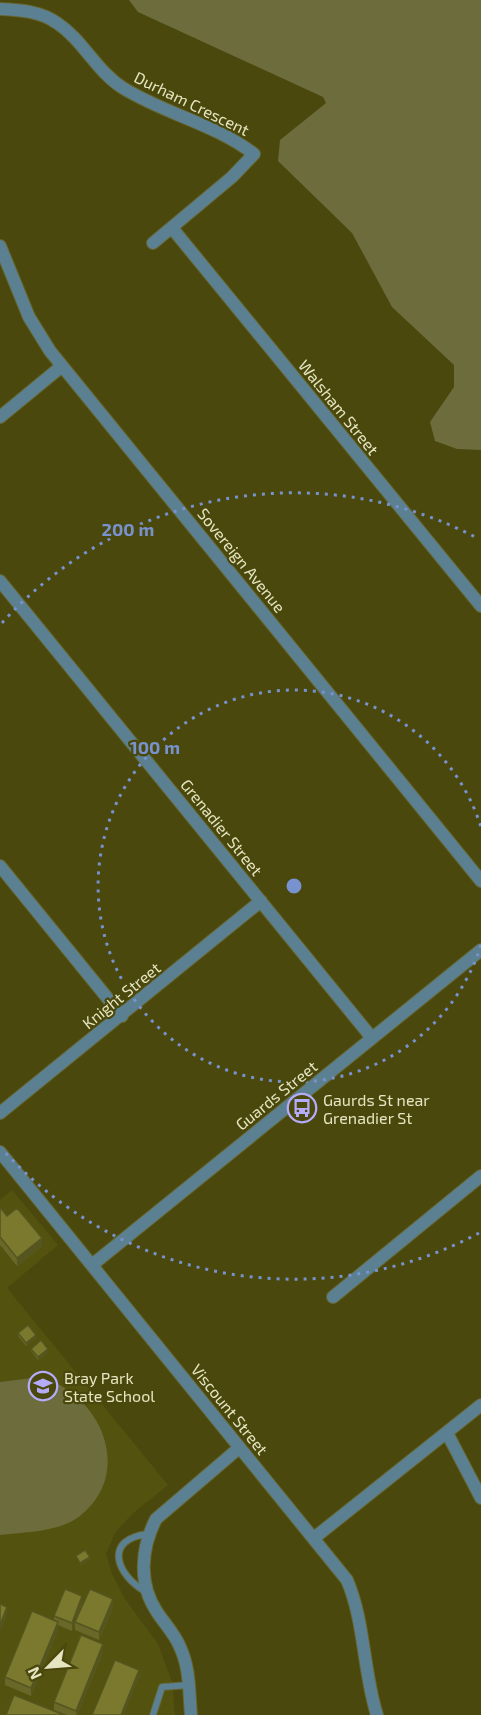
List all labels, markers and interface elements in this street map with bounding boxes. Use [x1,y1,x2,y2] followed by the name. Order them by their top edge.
[131,67,253,139] street label: Durham Crescent
[295,356,383,458] street label: Walsham Street
[194,504,290,616] street label: Sovereign Avenue
[102,518,154,540] text: 200 m
[130,736,180,758] text: 100 m
[177,775,267,879] street label: Grenadier Street
[284,876,304,896] centre of rings
[78,958,164,1032] street label: Knight Street
[231,1056,321,1134] street label: Guards Street
[323,1090,430,1127] place label: Gaurds St near Grenadier St
[286,1092,318,1124] bus stop icon: Gaurds St near Grenadier St
[188,1360,272,1458] street label: Viscount Street
[64,1368,155,1405] place label: Bray Park State School
[27,1370,59,1402] school or university icon: Bray Park State School
[18,1637,78,1697] north arrow
[23,1664,45,1683] text: N

